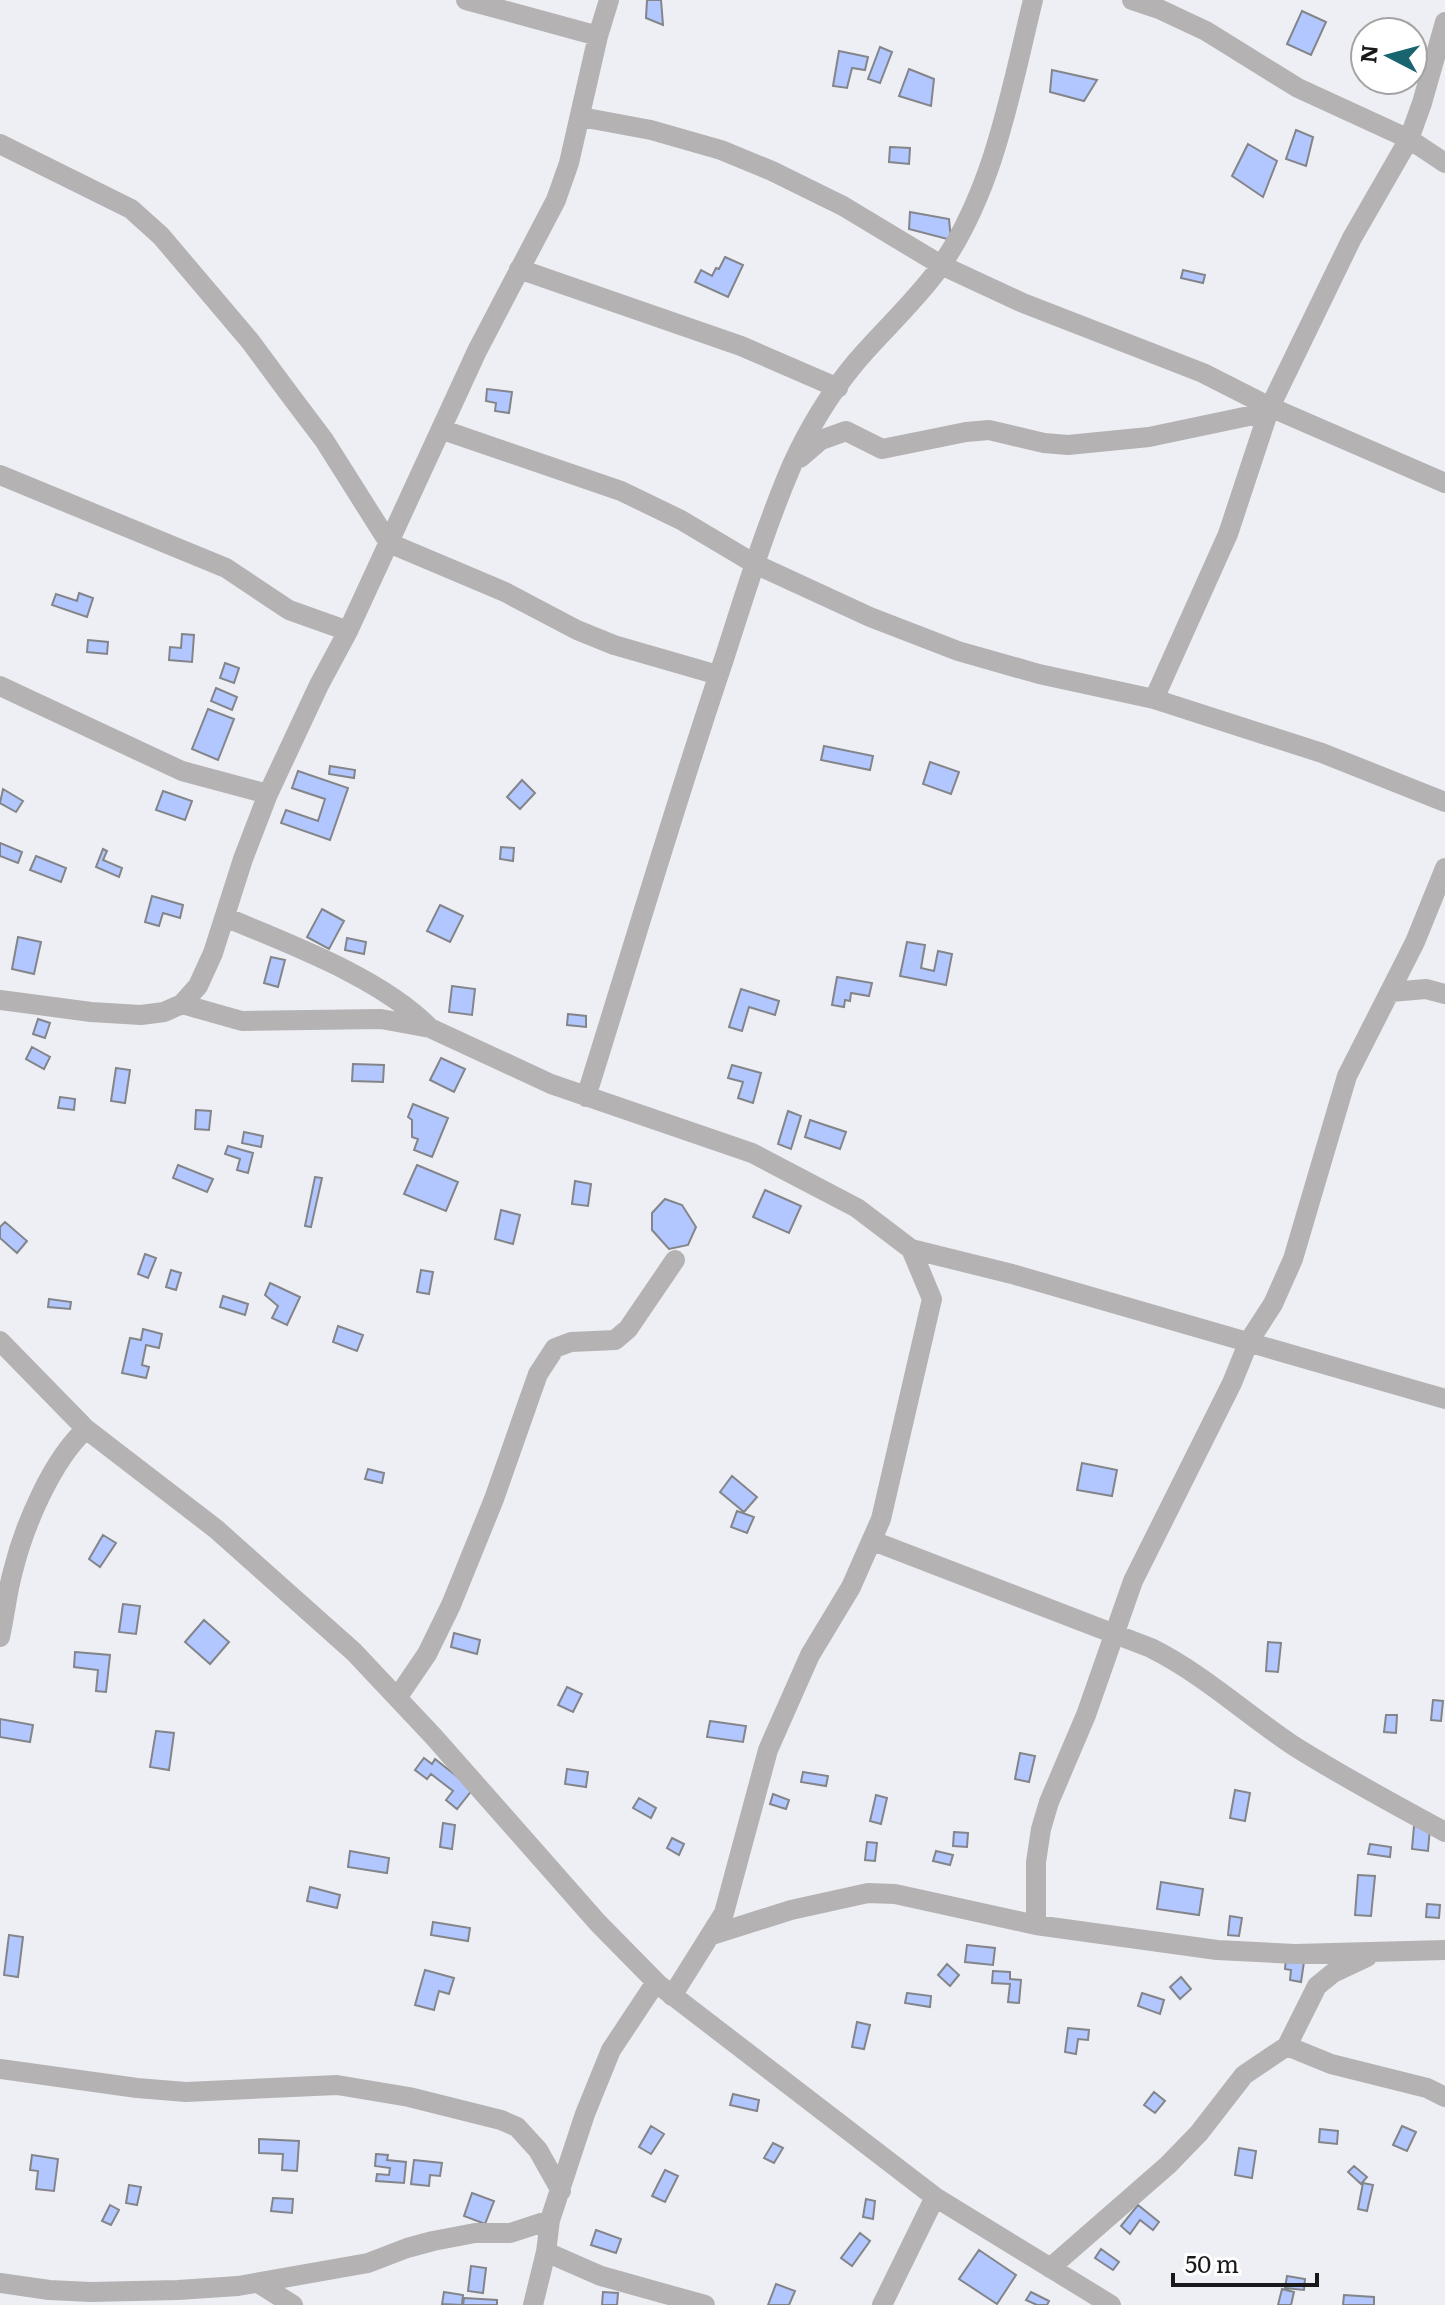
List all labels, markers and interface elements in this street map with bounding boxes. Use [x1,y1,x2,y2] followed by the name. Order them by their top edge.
[1349,16,1429,96] north arrow
[1350,43,1385,65] text: N
[1173,2237,1317,2287] scale bar
[1185,2245,1239,2280] text: 50 m

